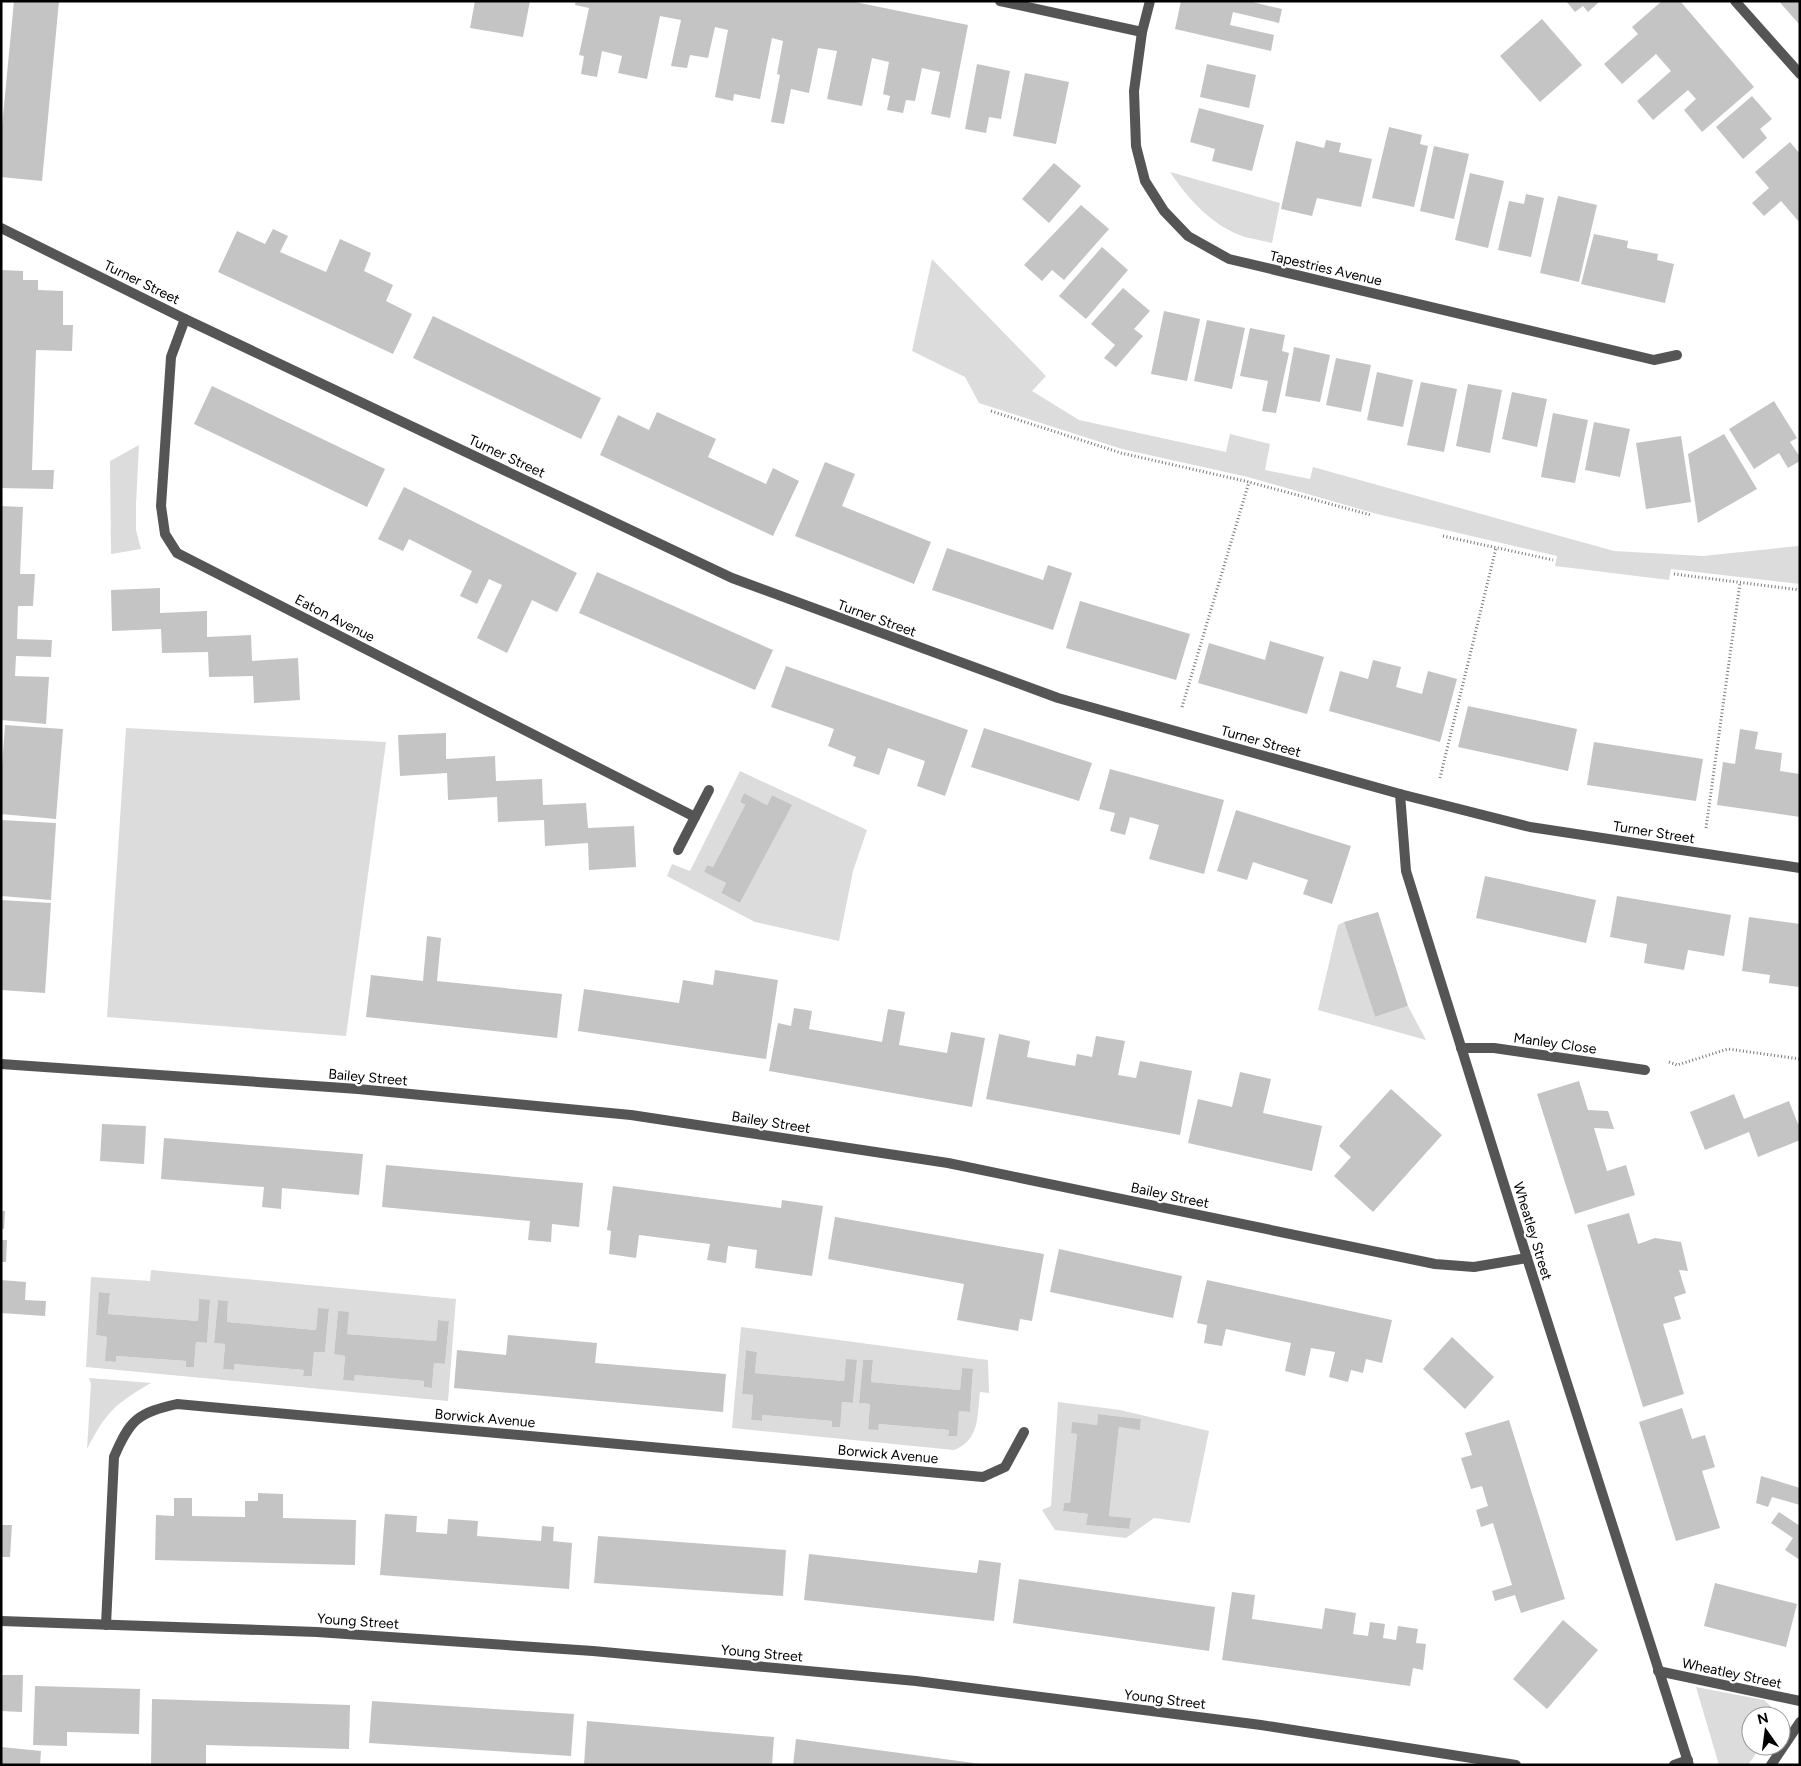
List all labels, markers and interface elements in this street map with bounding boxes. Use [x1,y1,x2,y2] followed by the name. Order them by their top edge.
[1268,247,1384,290] street label: Tapestries Avenue
[101,257,183,308] street label: Turner Street
[466,431,548,482] street label: Turner Street
[292,591,378,646] street label: Eaton Avenue
[835,596,918,641] street label: Turner Street
[1219,722,1303,761] street label: Turner Street
[1612,818,1696,847] street label: Turner Street
[1512,1029,1598,1058] street label: Manley Close
[328,1066,408,1089] street label: Bailey Street
[730,1108,812,1137] street label: Bailey Street
[1129,1179,1211,1212] street label: Bailey Street
[1509,1180,1556,1282] street label: Wheatley Street
[434,1406,536,1431] street label: Borwick Avenue
[837,1442,939,1467] street label: Borwick Avenue
[316,1610,400,1633] street label: Young Street
[720,1641,804,1666] street label: Young Street
[1680,1655,1783,1692] street label: Wheatley Street
[1123,1686,1207,1713] street label: Young Street
[1741,1706,1791,1756] north arrow
[1756,1709,1770,1728] text: N

